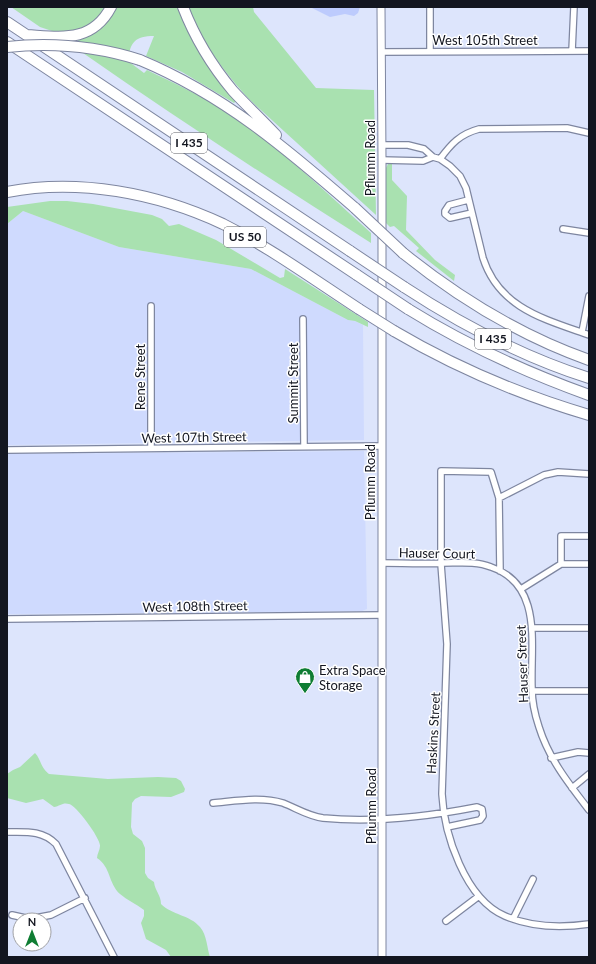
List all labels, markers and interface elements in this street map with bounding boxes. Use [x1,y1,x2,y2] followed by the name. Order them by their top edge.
[432,32,538,48] street label: West 105th Street
[362,120,378,196] street label: Pflumm Road
[171,133,207,153] road number: I 435
[224,227,266,247] road number: US 50
[475,329,511,349] road number: I 435
[285,342,301,423] street label: Summit Street
[132,344,148,410] street label: Rene Street
[141,428,247,446] street label: West 107th Street
[362,444,378,520] street label: Pflumm Road
[399,544,476,562] street label: Hauser Court
[142,597,248,615] street label: West 108th Street
[513,624,531,703] street label: Hauser Street
[319,662,386,693] place label: Extra Space Storage
[294,666,316,694] shop icon: Extra Space Storage
[423,691,443,774] street label: Haskins Street
[363,768,379,844] street label: Pflumm Road
[12,912,52,952] north arrow
[28,915,36,928] text: N

